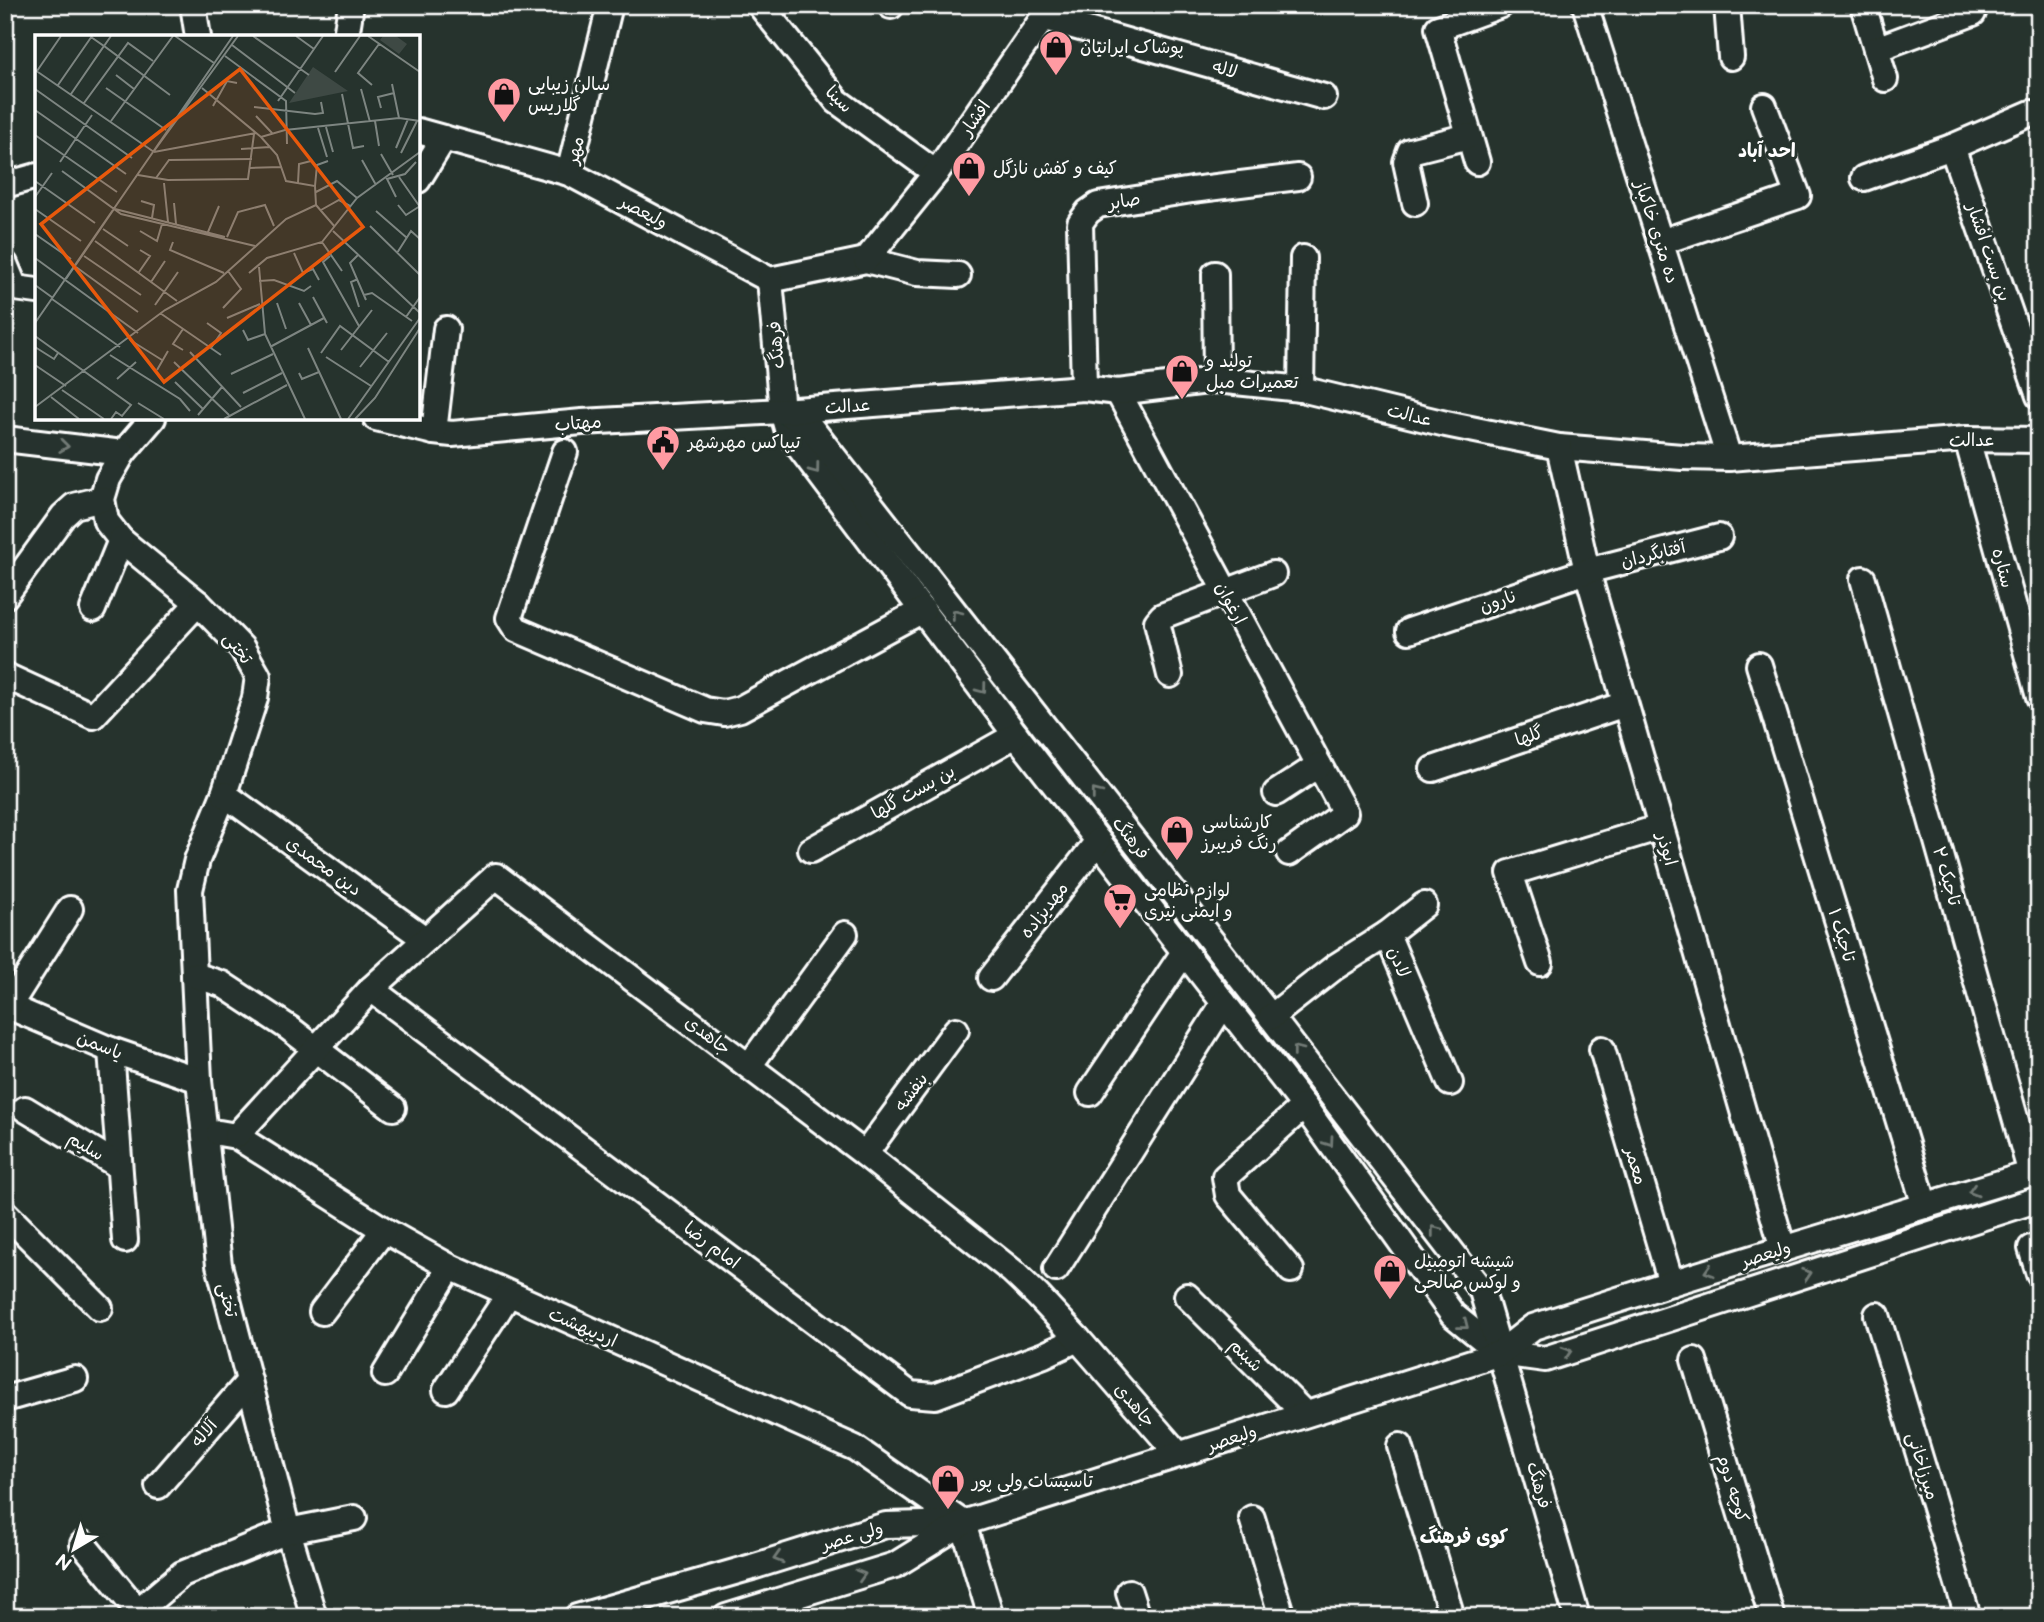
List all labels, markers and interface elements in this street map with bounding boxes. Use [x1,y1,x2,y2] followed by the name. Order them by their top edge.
[1037,28,1075,77] shop icon: پوشاک ایرانیان
[35,35,420,420] inset map
[1080,37,1184,59] place label: پوشاک ایرانیان
[1210,56,1240,83] street label: لاله
[528,74,610,116] place label: سالن زیبایی گلاریس
[485,75,523,124] shop icon: سالن زیبایی گلاریس
[821,82,857,117] street label: سینا
[955,97,995,142] street label: افشار
[561,134,589,168] street label: مهر
[1738,140,1796,163] district label: احد آباد
[950,149,988,198] shop icon: کیف و کفش نازگل
[993,158,1117,179] place label: کیف و کفش نازگل
[1629,176,1683,286] street label: ده متری خاکباز
[1104,189,1142,215] street label: صابر
[615,190,671,234] street label: ولیعصر
[1961,198,2015,304] street label: بن بست افشار
[764,320,789,370] street label: فرهنگ
[1204,351,1299,393] place label: تولید و تعمیرات مبل
[1163,352,1201,401] shop icon: تولید و تعمیرات مبل
[824,394,872,419] street label: عدالت
[1385,400,1435,431] street label: عدالت
[554,411,602,436] street label: مهتاب
[644,423,682,472] public building icon: تیپاکس مهرشهر
[1949,430,1995,451] street label: عدالت
[686,432,801,454] place label: تیپاکس مهرشهر
[58,439,70,454] one-way arrow
[807,461,820,473] one-way arrow
[1619,536,1689,573] street label: آفتابگردان
[1987,546,2018,590] street label: ستاره
[1211,578,1250,628] street label: ارغوان
[1477,585,1520,618] street label: نارون
[952,609,964,622] one-way arrow
[219,628,257,669] street label: تختی
[974,682,986,694] one-way arrow
[1512,722,1546,751] street label: گلها
[868,761,959,824] street label: بن بست گلها
[1092,789,1104,802] one-way arrow
[1200,812,1277,854] place label: کارشناسی رنگ فریبرز
[1108,813,1154,864] street label: فرهنگ
[1158,813,1196,862] shop icon: کارشناسی رنگ فریبرز
[1651,828,1681,868] street label: ابوذر
[282,832,365,901] street label: دین محمدی
[1928,844,1965,909] street label: تاجیک ۲
[1016,878,1073,943] street label: مهدیزاده
[1144,880,1233,922] place label: لوازم نظامی و ایمنی نیری
[1101,881,1139,930] supermarket icon: لوازم نظامی و ایمنی نیری
[1823,906,1860,965] street label: تاجیک ۱
[1383,944,1414,981] street label: لادن
[681,1011,735,1059] street label: جاهدی
[74,1027,126,1064] street label: یاسمن
[1292,1045,1305,1057] one-way arrow
[890,1069,933,1116] street label: بنفشه
[62,1127,108,1168] street label: سلیم
[1321,1134,1333,1147] one-way arrow
[1620,1143,1651,1187] street label: معمر
[1968,1183,1980,1198] one-way arrow
[678,1217,744,1276] street label: امام رضا
[1431,1225,1444,1238] one-way arrow
[1737,1237,1793,1273] street label: ولیعصر
[1414,1251,1521,1294] place label: شیشه اتومبیل و لوکس صالحی
[1371,1252,1409,1301] shop icon: شیشه اتومبیل و لوکس صالحی
[1703,1263,1715,1278] one-way arrow
[1800,1268,1812,1283] one-way arrow
[213,1281,242,1320] street label: تختی
[545,1303,620,1352] street label: اردیبهشت
[1457,1316,1469,1329] one-way arrow
[1222,1334,1267,1379] street label: شبنم
[1560,1346,1573,1360] one-way arrow
[1110,1379,1159,1432] street label: جاهدی
[187,1414,223,1451] street label: آلاله
[1203,1421,1260,1457] street label: ولیعصر
[1902,1430,1943,1503] street label: میرزاخانی
[1709,1451,1753,1526] street label: کوچه دوم
[1522,1459,1555,1511] street label: فرهنگ
[929,1462,967,1511] shop icon: تاسیسات ولی پور
[970,1471,1094,1493] place label: تاسیسات ولی پور
[38,1514,108,1584] north arrow
[817,1518,886,1556] street label: ولی عصر
[1420,1525,1509,1549] district label: کوی فرهنگ
[52,1548,77,1575] text: N
[772,1550,784,1565] one-way arrow
[855,1569,867,1584] one-way arrow

